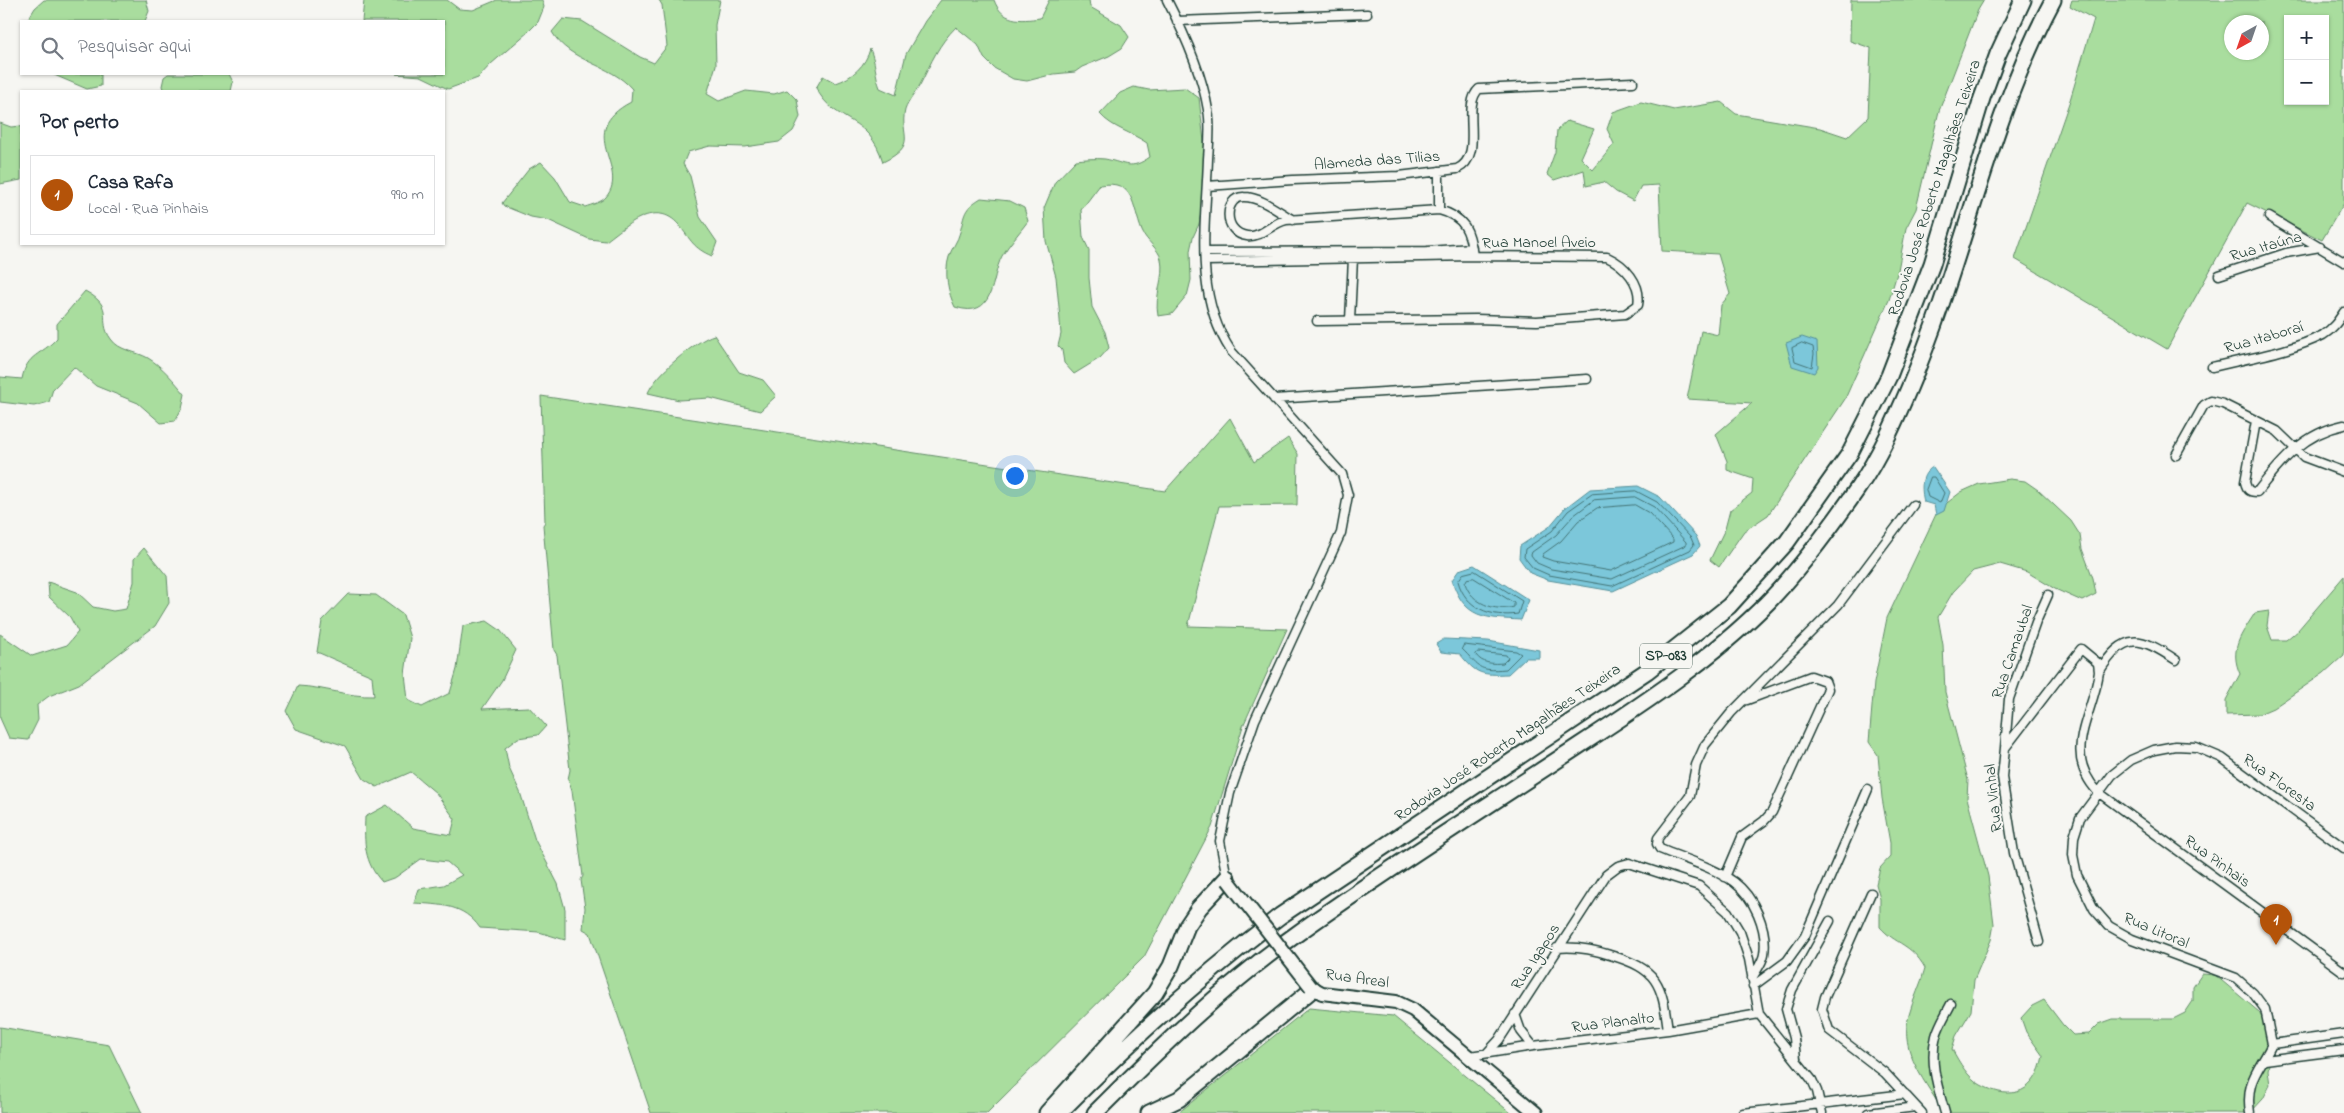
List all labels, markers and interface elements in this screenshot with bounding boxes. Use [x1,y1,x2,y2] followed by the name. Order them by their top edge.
[2224,15,2269,60] north arrow
[2284,15,2329,105] map controls
[2284,15,2329,60] button: +
[20,20,445,75] search box
[38,34,66,62] icon: search
[78,34,191,61] text: Pesquisar aqui
[1882,57,1988,319] street label: Rodovia José Roberto Magalhães Teixeira
[2284,60,2329,105] button: −
[40,108,119,138] text: Por perto
[1313,145,1441,177] street label: Alameda das Tilias
[88,170,173,197] text: Casa Rafa
[54,183,60,207] text: 1
[391,183,424,207] text: 990 m
[88,197,209,221] text: Local · Rua Pinhais
[2227,225,2305,269] street label: Rua Itaúna
[1482,231,1596,255] street label: Rua Manoel Aveio
[2221,315,2307,361] street label: Rua Itaboraí
[1002,463,1028,489] your location
[1986,601,2040,702] street label: Rua Camaubal
[1640,644,1692,668] road number: SP-083
[1390,658,1626,828] street label: Rodovia José Roberto Magalhães Teixeira
[2237,748,2321,818] street label: Rua Floresta
[1978,762,2010,833] street label: Rua Vinhal
[2179,830,2255,894] street label: Rua Pinhais
[2260,904,2292,945] pin: 1
[2119,906,2193,956] street label: Rua Litoral
[1505,919,1567,995] street label: Rua Igapos
[1324,963,1391,995] street label: Rua Areal
[1570,1006,1656,1040] street label: Rua Planalto

